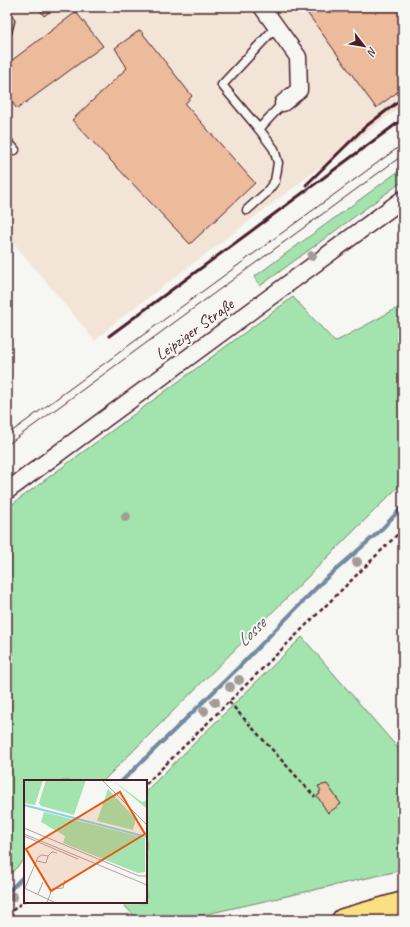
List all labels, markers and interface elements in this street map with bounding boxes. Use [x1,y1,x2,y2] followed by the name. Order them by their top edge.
[344,26,384,66] north arrow
[364,45,380,60] text: N
[151,293,239,365] street label: Leipziger Straße
[232,611,272,651] water label: Losse
[24,780,147,903] inset map

